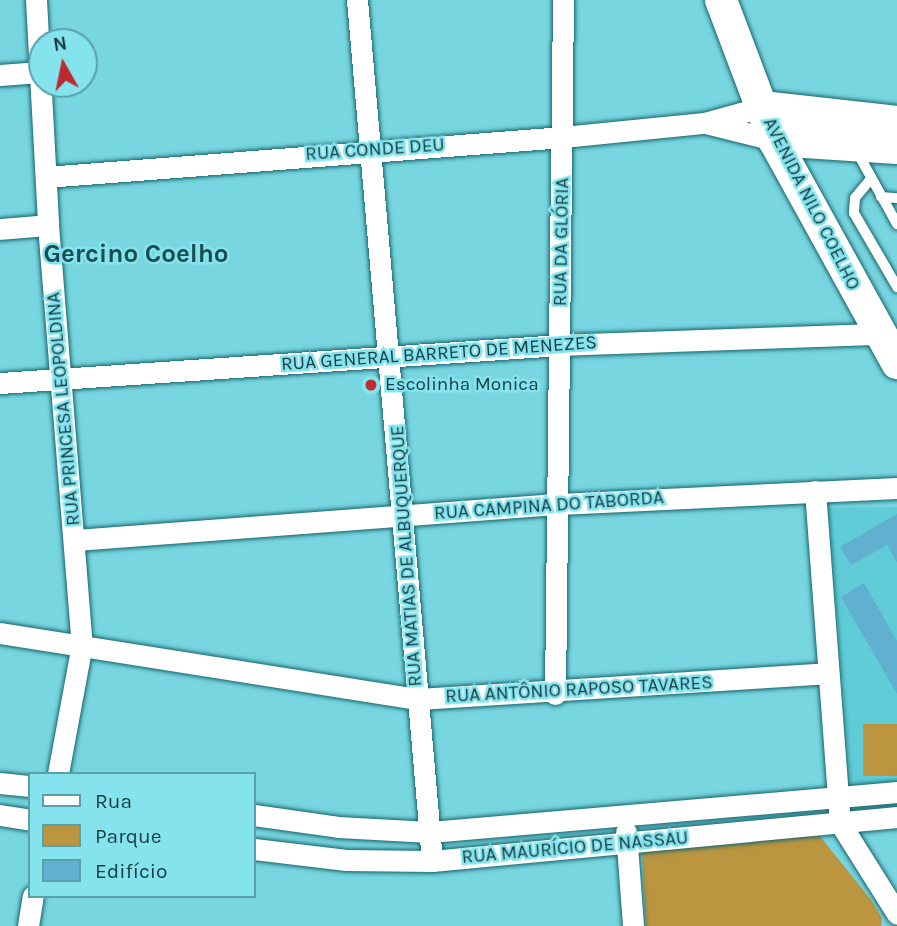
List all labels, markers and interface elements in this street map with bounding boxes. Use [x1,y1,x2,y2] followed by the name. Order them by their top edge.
[28,28,98,98] north arrow
[52,32,68,56] text: N
[758,114,864,294] street label: AVENIDA NILO COELHO
[305,134,445,166] street label: RUA CONDE DEU
[549,177,575,307] street label: RUA DA GLÓRIA
[43,238,229,270] district label: Gercino Coelho
[42,291,86,527] street label: RUA PRINCESA LEOPOLDINA
[280,332,598,376] street label: RUA GENERAL BARRETO DE MENEZES
[385,374,539,396] place label: Escolinha Monica
[363,377,379,393] marker: Escolinha Monica
[386,425,428,687] street label: RUA MATIAS DE ALBUQUERQUE
[433,487,665,525] street label: RUA CAMPINA DO TABORDA
[445,672,713,708] street label: RUA ANTÔNIO RAPOSO TAVARES
[28,772,256,898] legend
[95,789,132,813] text: Rua
[95,824,162,848] text: Parque
[461,827,689,869] street label: RUA MAURÍCIO DE NASSAU
[95,859,168,883] text: Edifício

